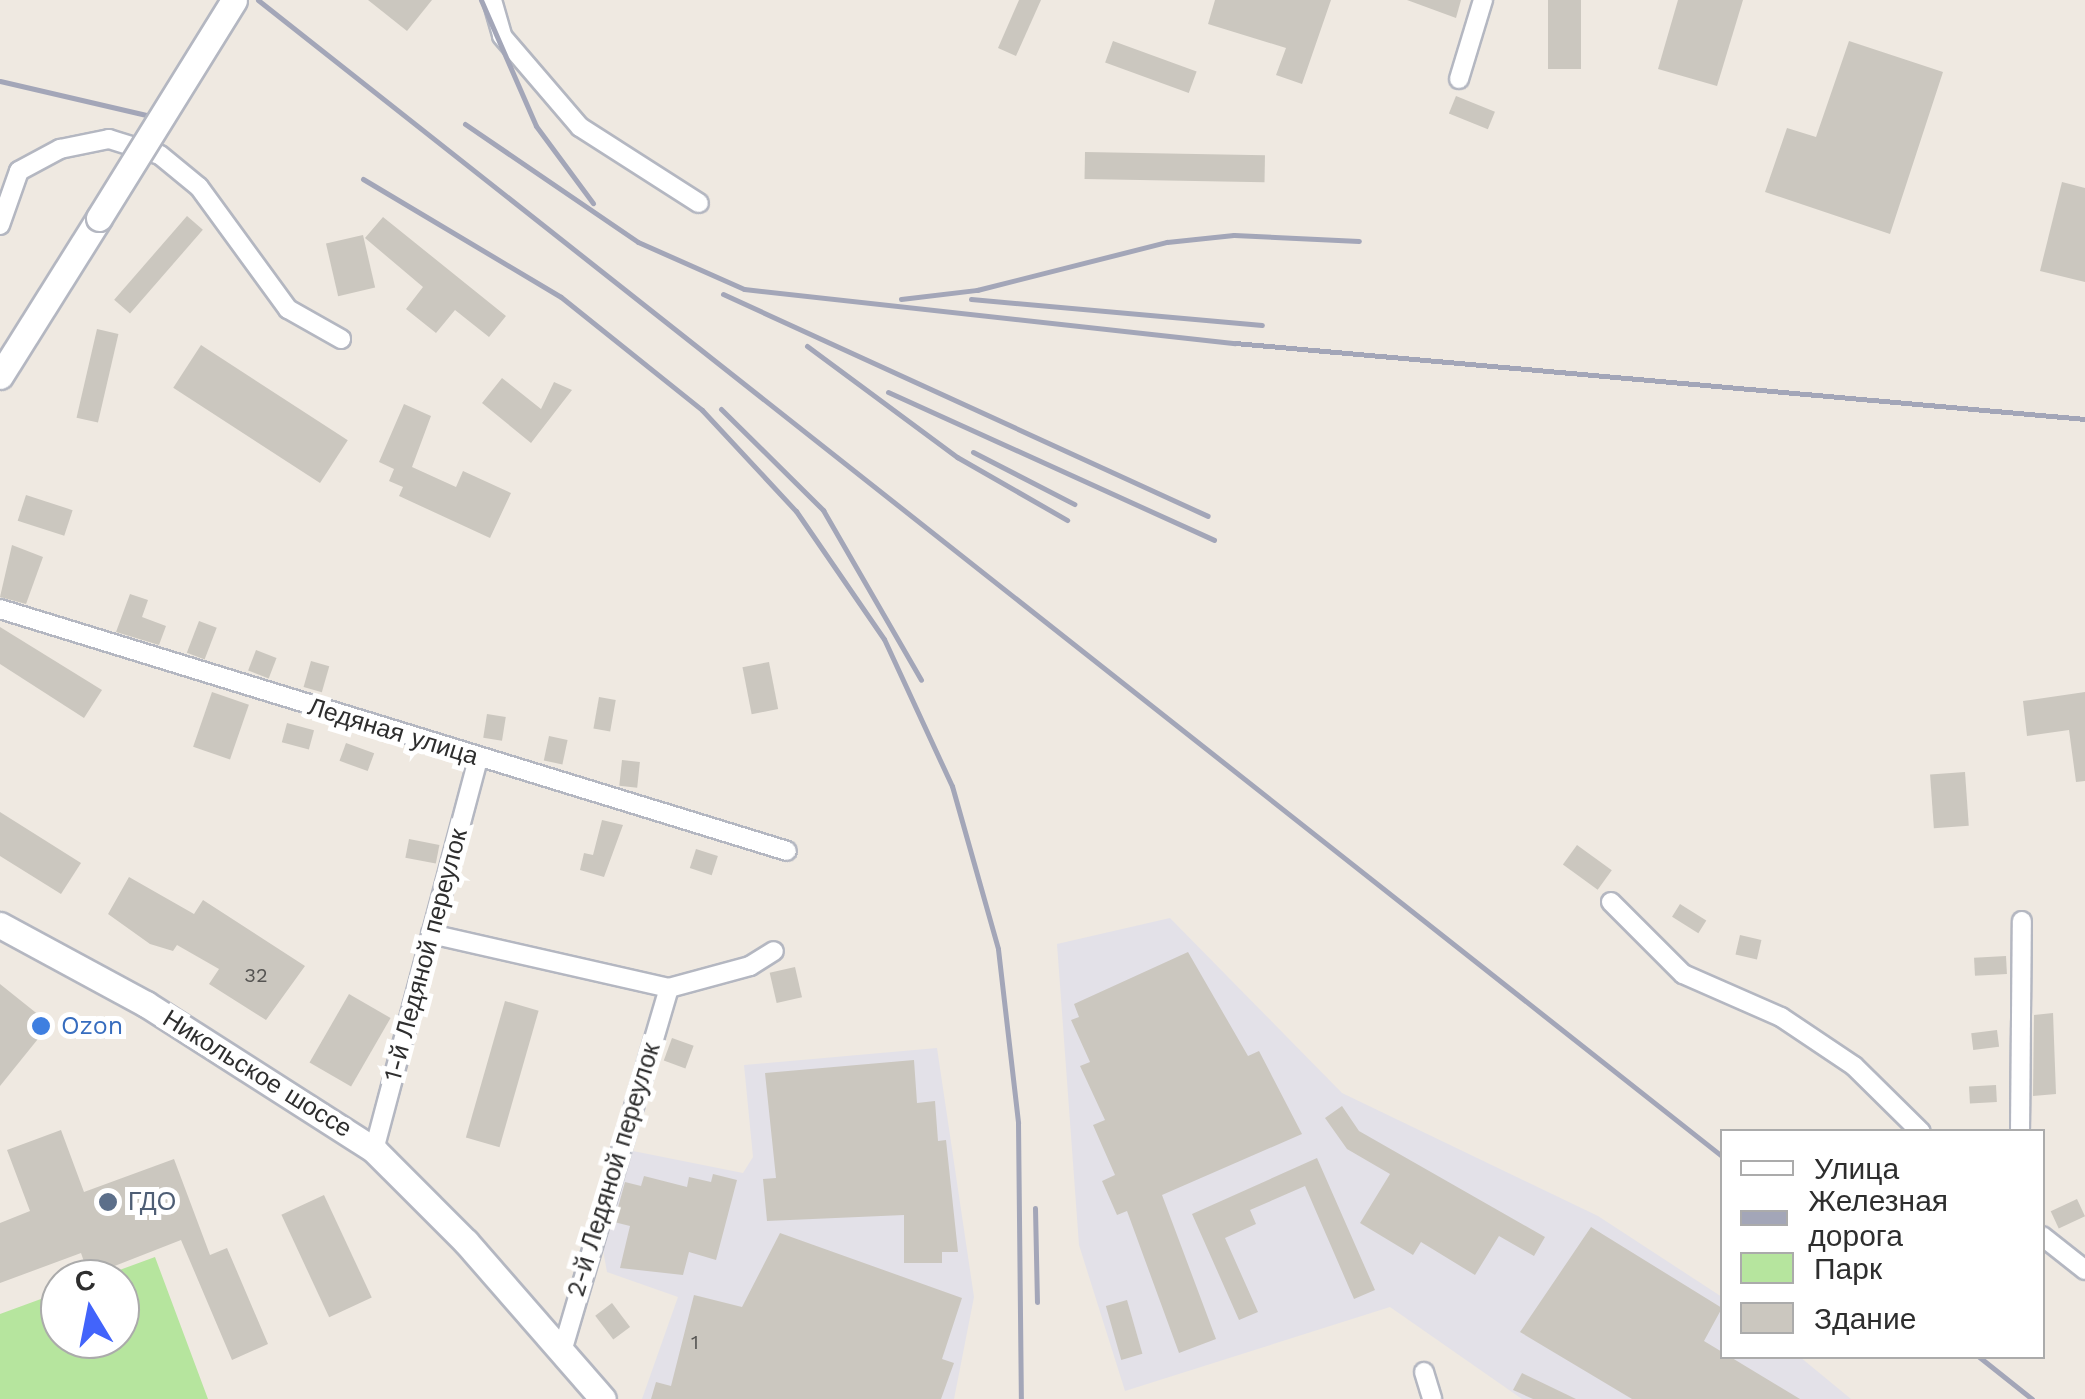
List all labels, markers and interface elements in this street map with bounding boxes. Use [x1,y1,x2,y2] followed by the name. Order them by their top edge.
[304,692,482,772] street label: Ледяная улица
[378,826,474,1084] street label: 1-й Ледяной переулок
[244,963,268,987] house number: 32
[157,1004,357,1144] street label: Никольское шоссе
[61,1011,123,1041] place label: Ozon
[30,1015,52,1037] marker: Ozon
[561,1039,667,1301] street label: 2-й Ледяной переулок
[1720,1129,2045,1359] legend
[1814,1151,1899,1186] text: Улица
[1808,1183,1948,1253] text: Железная дорога
[128,1187,176,1217] place label: ГДО
[97,1191,119,1213] marker: ГДО
[1814,1251,1882,1286] text: Парк
[40,1259,140,1359] north arrow
[72,1263,98,1299] text: С
[1814,1301,1916,1336] text: Здание
[691,1330,699,1354] house number: 1

